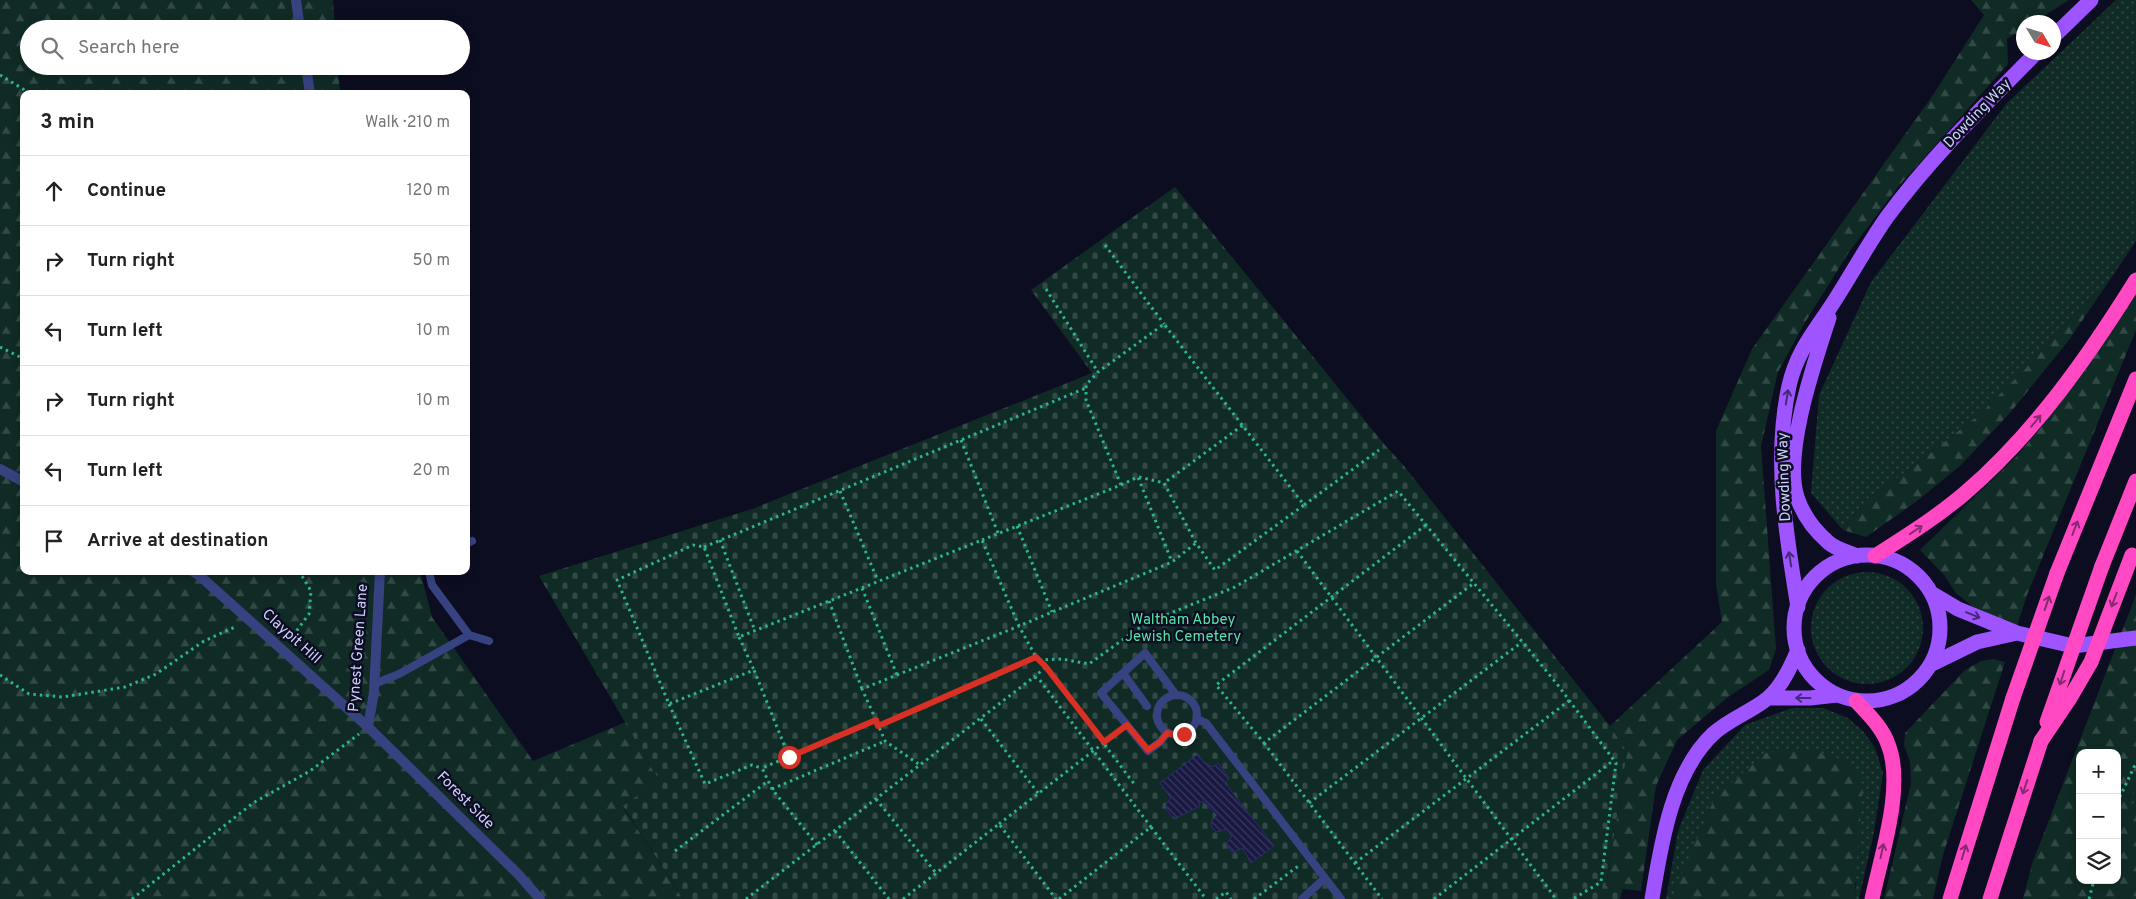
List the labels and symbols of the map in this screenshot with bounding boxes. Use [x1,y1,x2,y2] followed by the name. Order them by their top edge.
[2016,15,2061,60] north arrow
[1940,75,2016,153] street label: Dowding Way
[1783,389,1793,405] one-way arrow
[2031,415,2042,428] one-way arrow
[1774,432,1796,522] street label: Dowding Way
[2071,521,2080,536] one-way arrow
[1909,525,1923,535] one-way arrow
[1785,551,1795,567] one-way arrow
[345,583,373,713] street label: Pynest Green Lane
[2109,592,2118,607] one-way arrow
[2043,595,2052,611] one-way arrow
[257,605,325,669] street label: Claypit Hill
[1125,611,1241,647] park label: Waltham Abbey Jewish Cemetery
[1965,611,1980,620] one-way arrow
[2057,669,2066,685] one-way arrow
[1795,693,1811,703] one-way arrow
[1173,723,1196,746] route end
[778,746,801,769] route start
[432,768,498,834] street label: Forest Side
[2020,779,2029,795] one-way arrow
[1878,844,1888,860] one-way arrow
[1959,845,1969,861] one-way arrow

